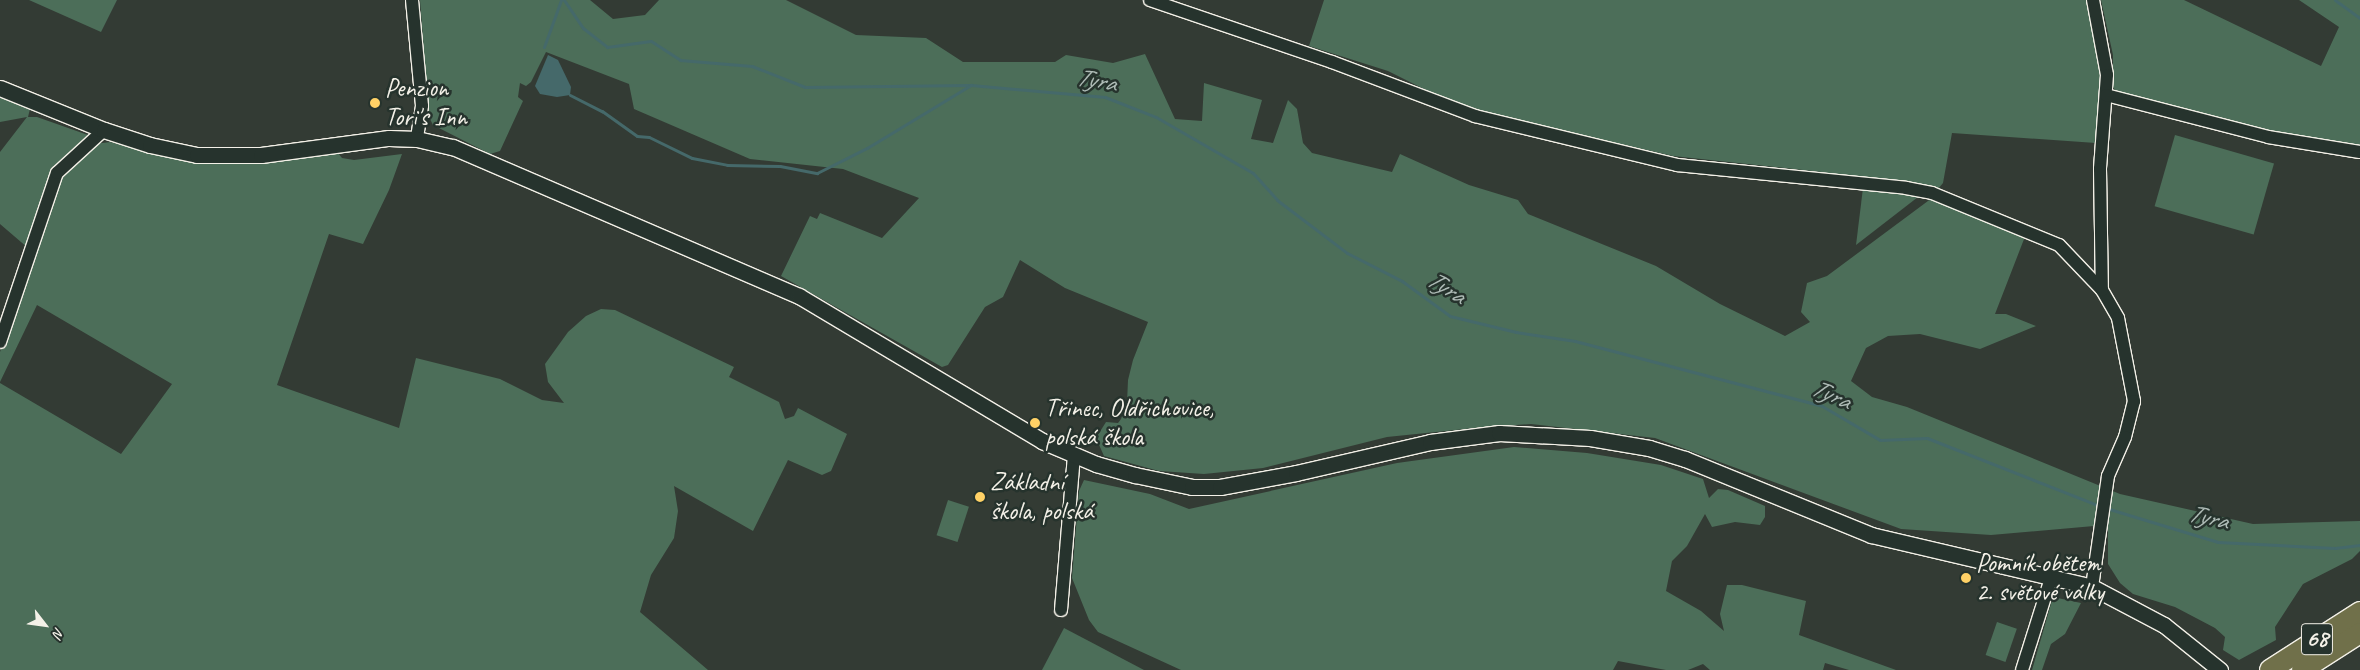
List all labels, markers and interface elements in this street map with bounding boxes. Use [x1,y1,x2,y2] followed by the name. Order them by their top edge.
[1073,61,1119,99] water label: Tyra
[385,74,466,133] place label: Penzion Tori's Inn
[369,97,381,109] marker: Penzion Tori's Inn
[1421,263,1471,311] water label: Tyra
[1806,372,1856,416] water label: Tyra
[1045,394,1214,453] place label: Třinec, Oldřichovice, polská škola
[1029,417,1041,429] marker: Třinec, Oldřichovice, polská škola
[990,468,1093,527] place label: Základní škola, polská
[974,491,986,503] marker: Základní škola, polská
[2185,497,2231,537] water label: Tyra
[1976,549,2104,608] place label: Pomník obětem 2. světové války
[1960,572,1972,584] marker: Pomník obětem 2. světové války
[20,600,70,650] north arrow
[2301,618,2333,660] road number: 68
[49,625,68,641] text: N

